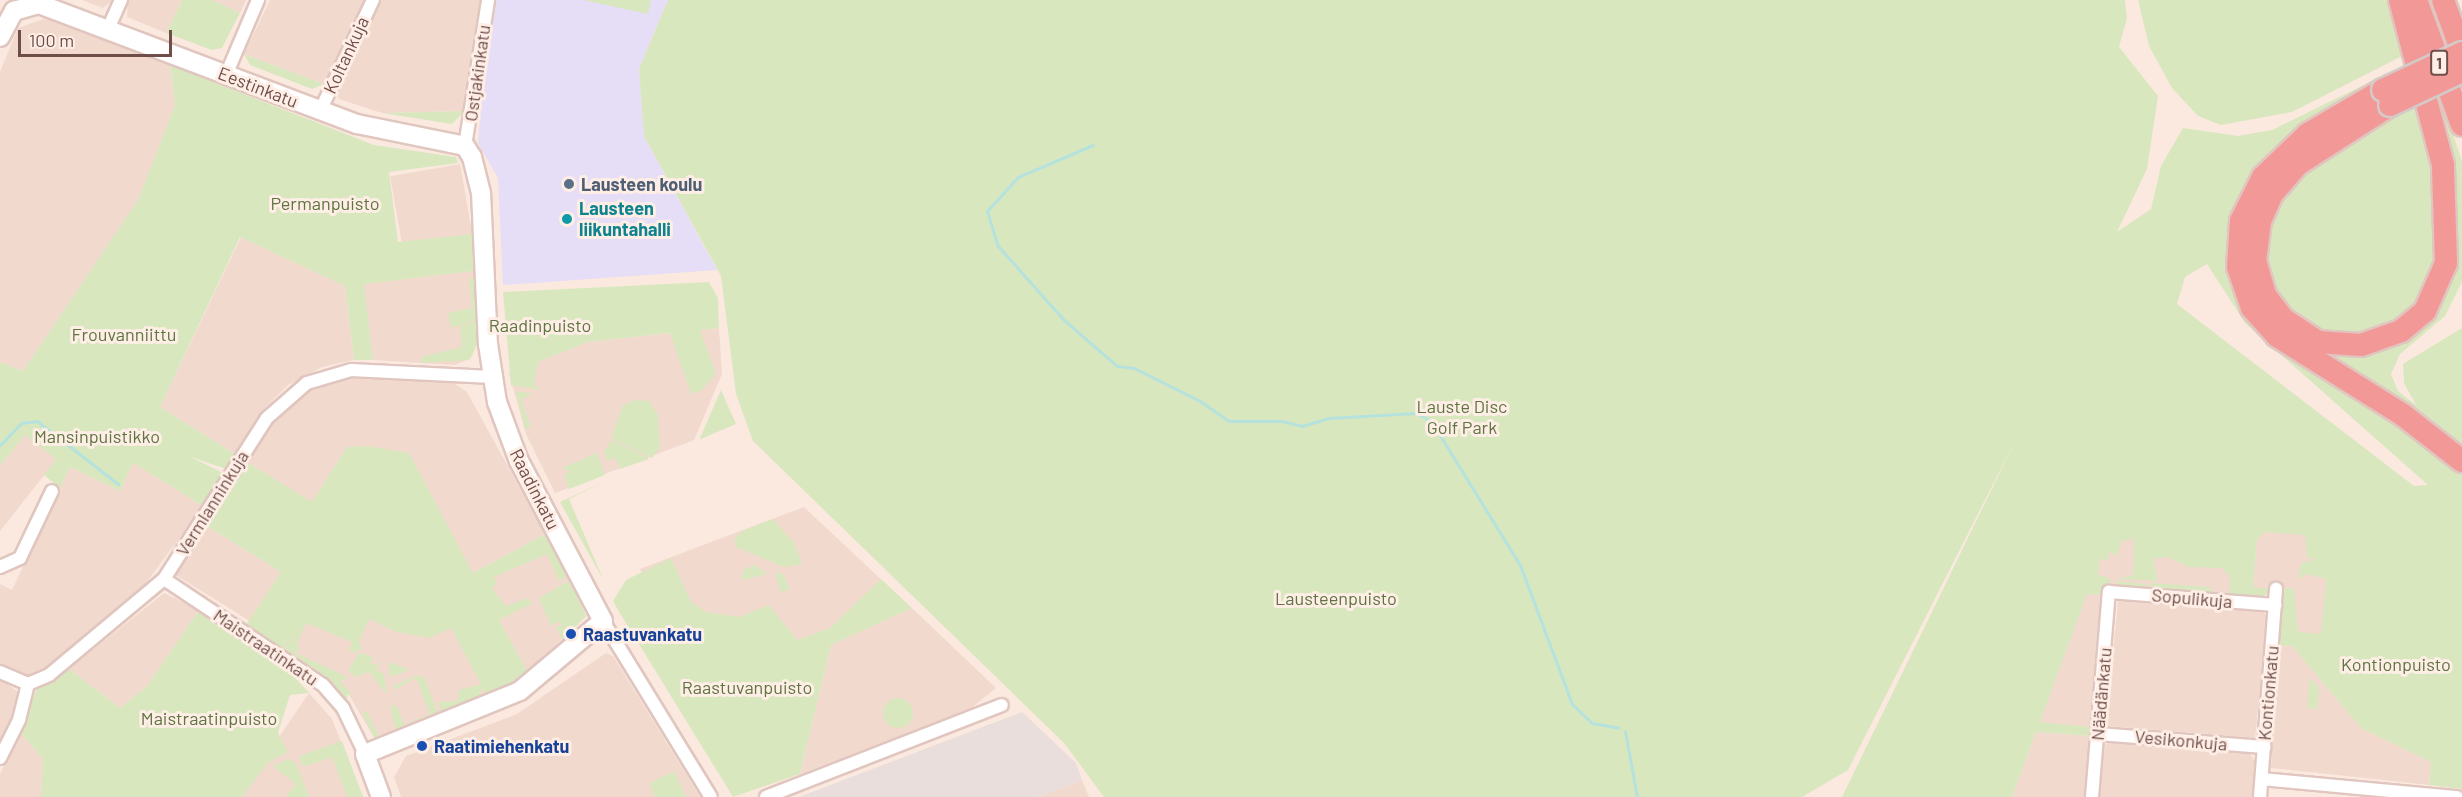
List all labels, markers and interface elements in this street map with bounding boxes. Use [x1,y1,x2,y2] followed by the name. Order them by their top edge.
[319,13,373,97] street label: Koltankuja
[21,18,176,56] scale bar
[460,23,494,123] street label: Ostjakinkatu
[29,29,74,51] text: 100 m
[2430,50,2448,76] road number: 1
[215,62,301,112] street label: Eestinkatu
[581,173,702,195] place label: Lausteen koulu
[562,177,576,191] marker: Lausteen koulu
[270,192,380,214] park label: Permanpuisto
[579,198,671,240] place label: Lausteen liikuntahalli
[560,212,574,226] marker: Lausteen liikuntahalli
[489,314,591,336] park label: Raadinpuisto
[72,323,176,345] park label: Frouvanniittu
[1417,396,1507,438] park label: Lauste Disc Golf Park
[34,425,160,447] park label: Mansinpuistikko
[505,445,565,533] street label: Raadinkatu
[171,446,253,560] street label: Vermlanninkuja
[2151,584,2233,612] street label: Sopulikuja
[1275,587,1397,609] park label: Lausteenpuisto
[210,604,322,690] street label: Maistraatinkatu
[583,623,702,645] place label: Raastuvankatu
[564,627,578,641] marker: Raastuvankatu
[2253,645,2283,741] street label: Kontionkatu
[2086,647,2116,741] street label: Näädänkatu
[2341,653,2451,675] park label: Kontionpuisto
[682,676,812,698] park label: Raastuvanpuisto
[141,707,277,729] park label: Maistraatinpuisto
[2134,725,2228,755] street label: Vesikonkuja
[434,735,569,757] place label: Raatimiehenkatu
[415,739,429,753] marker: Raatimiehenkatu

